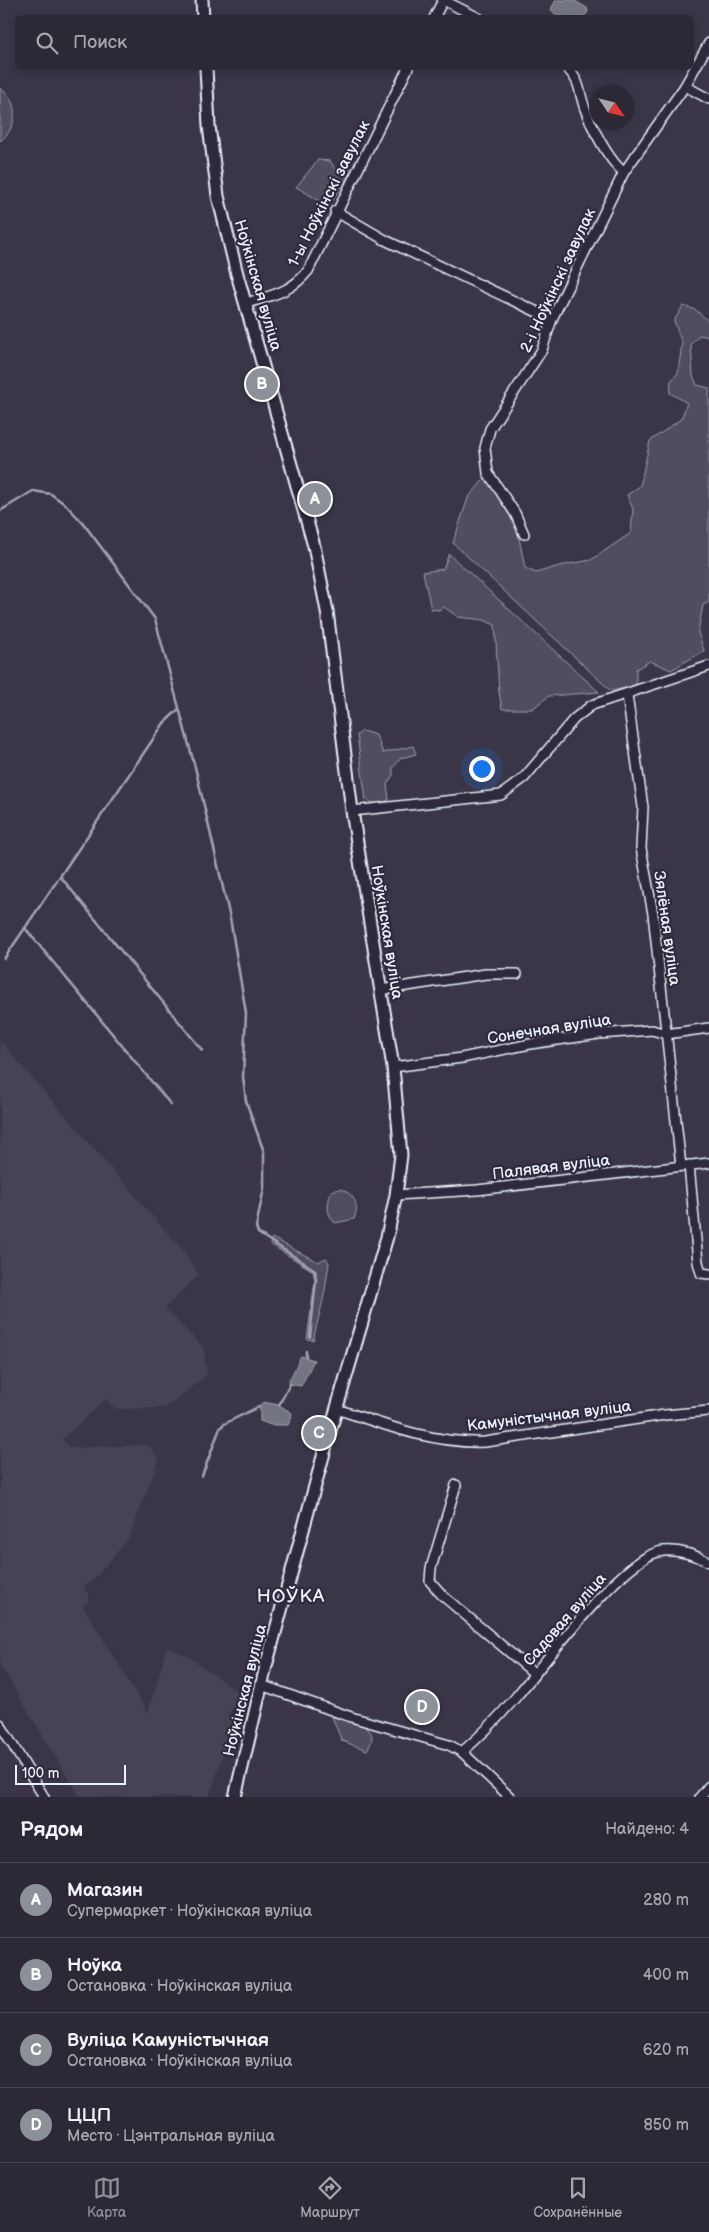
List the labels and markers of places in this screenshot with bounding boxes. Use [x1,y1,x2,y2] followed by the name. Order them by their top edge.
[246,365,278,403] pin: B
[299,480,331,518] pin: A
[303,1414,335,1452] pin: C
[406,1688,438,1726] pin: D

